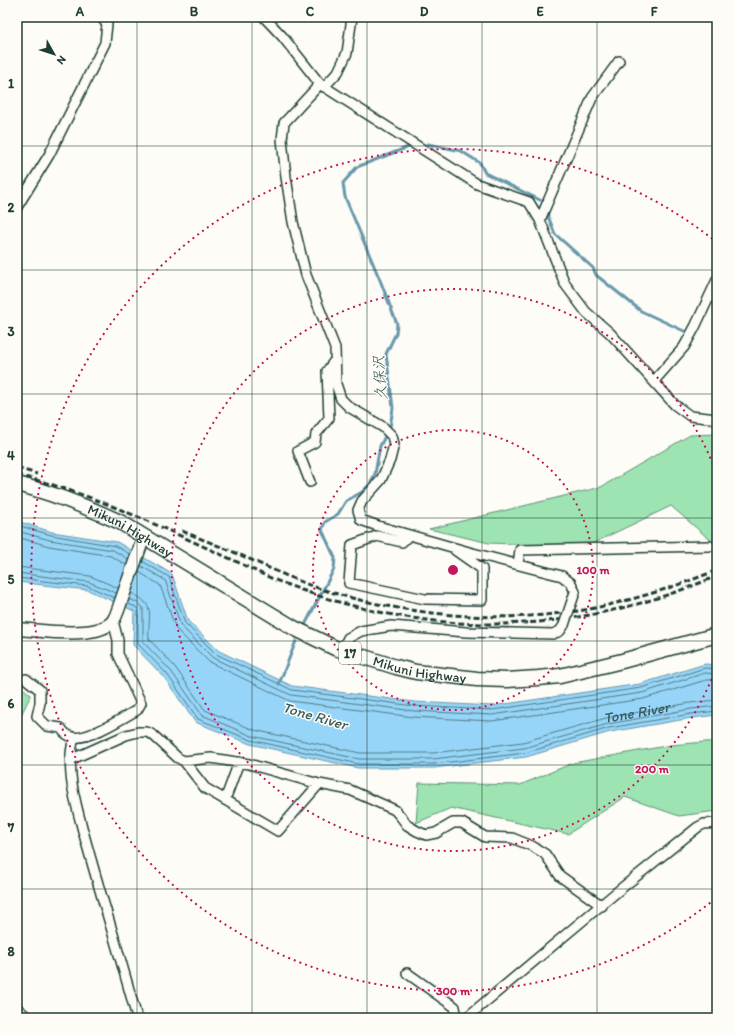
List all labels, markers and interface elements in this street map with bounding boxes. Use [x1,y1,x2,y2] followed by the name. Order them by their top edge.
[75,4,85,19] text: A
[190,4,199,19] text: B
[306,4,315,19] text: C
[420,4,429,19] text: D
[536,4,544,19] text: E
[651,4,658,19] text: F
[34,34,74,74] north arrow
[54,53,69,67] text: N
[8,76,14,91] text: 1
[8,200,15,215] text: 2
[7,324,15,339] text: 3
[369,354,391,401] water label: 久保沢
[7,448,15,463] text: 4
[85,500,176,561] street label: Mikuni Highway
[446,563,460,577] centre of rings
[576,563,610,577] text: 100 m
[8,572,15,587] text: 5
[339,642,361,664] road number: 17
[371,652,468,686] street label: Mikuni Highway
[8,696,15,711] text: 6
[602,697,673,727] water label: Tone River
[280,698,352,734] water label: Tone River
[635,762,670,776] text: 200 m
[7,820,15,835] text: 7
[7,944,15,959] text: 8
[436,984,471,998] text: 300 m

